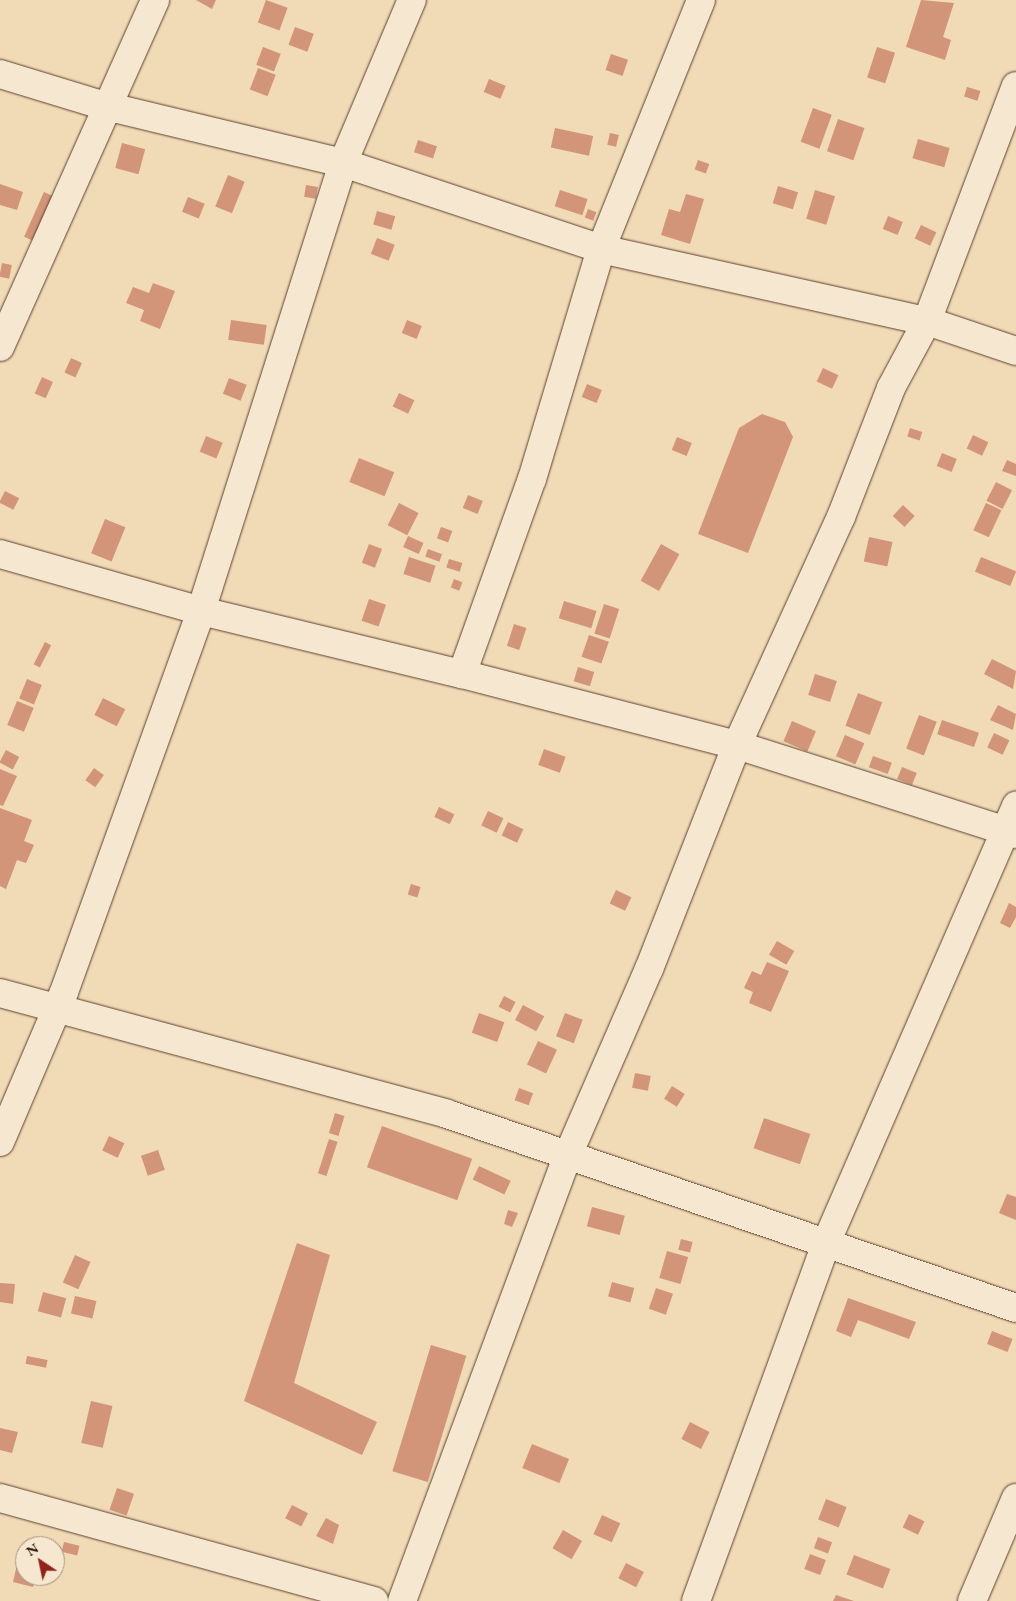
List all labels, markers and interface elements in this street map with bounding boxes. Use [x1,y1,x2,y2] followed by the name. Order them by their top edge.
[15,1536,65,1586] north arrow
[22,1539,42,1560] text: N

